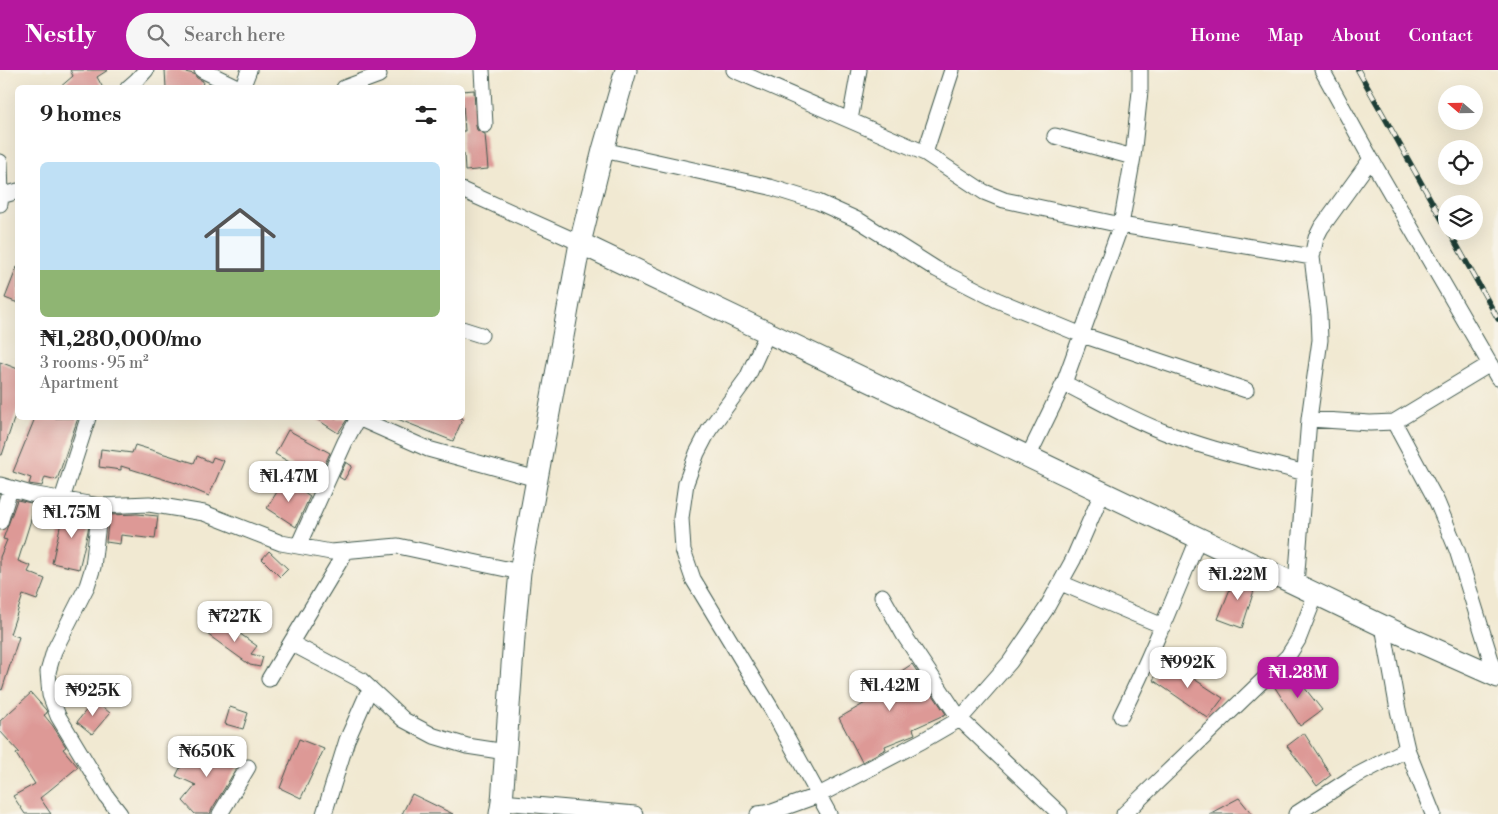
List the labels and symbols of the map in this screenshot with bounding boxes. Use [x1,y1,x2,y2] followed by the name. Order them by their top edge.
[1438,85,1482,130] north arrow
[248,460,330,503] pin: ₦1.47M
[31,496,113,539] pin: ₦1.75M
[1197,558,1279,601] pin: ₦1.22M
[200,600,270,643] pin: ₦727K
[1153,646,1223,689] pin: ₦992K
[1257,656,1339,699] pin: ₦1.28M
[849,670,931,712] pin: ₦1.42M
[58,674,128,717] pin: ₦925K
[172,736,242,778] pin: ₦650K

